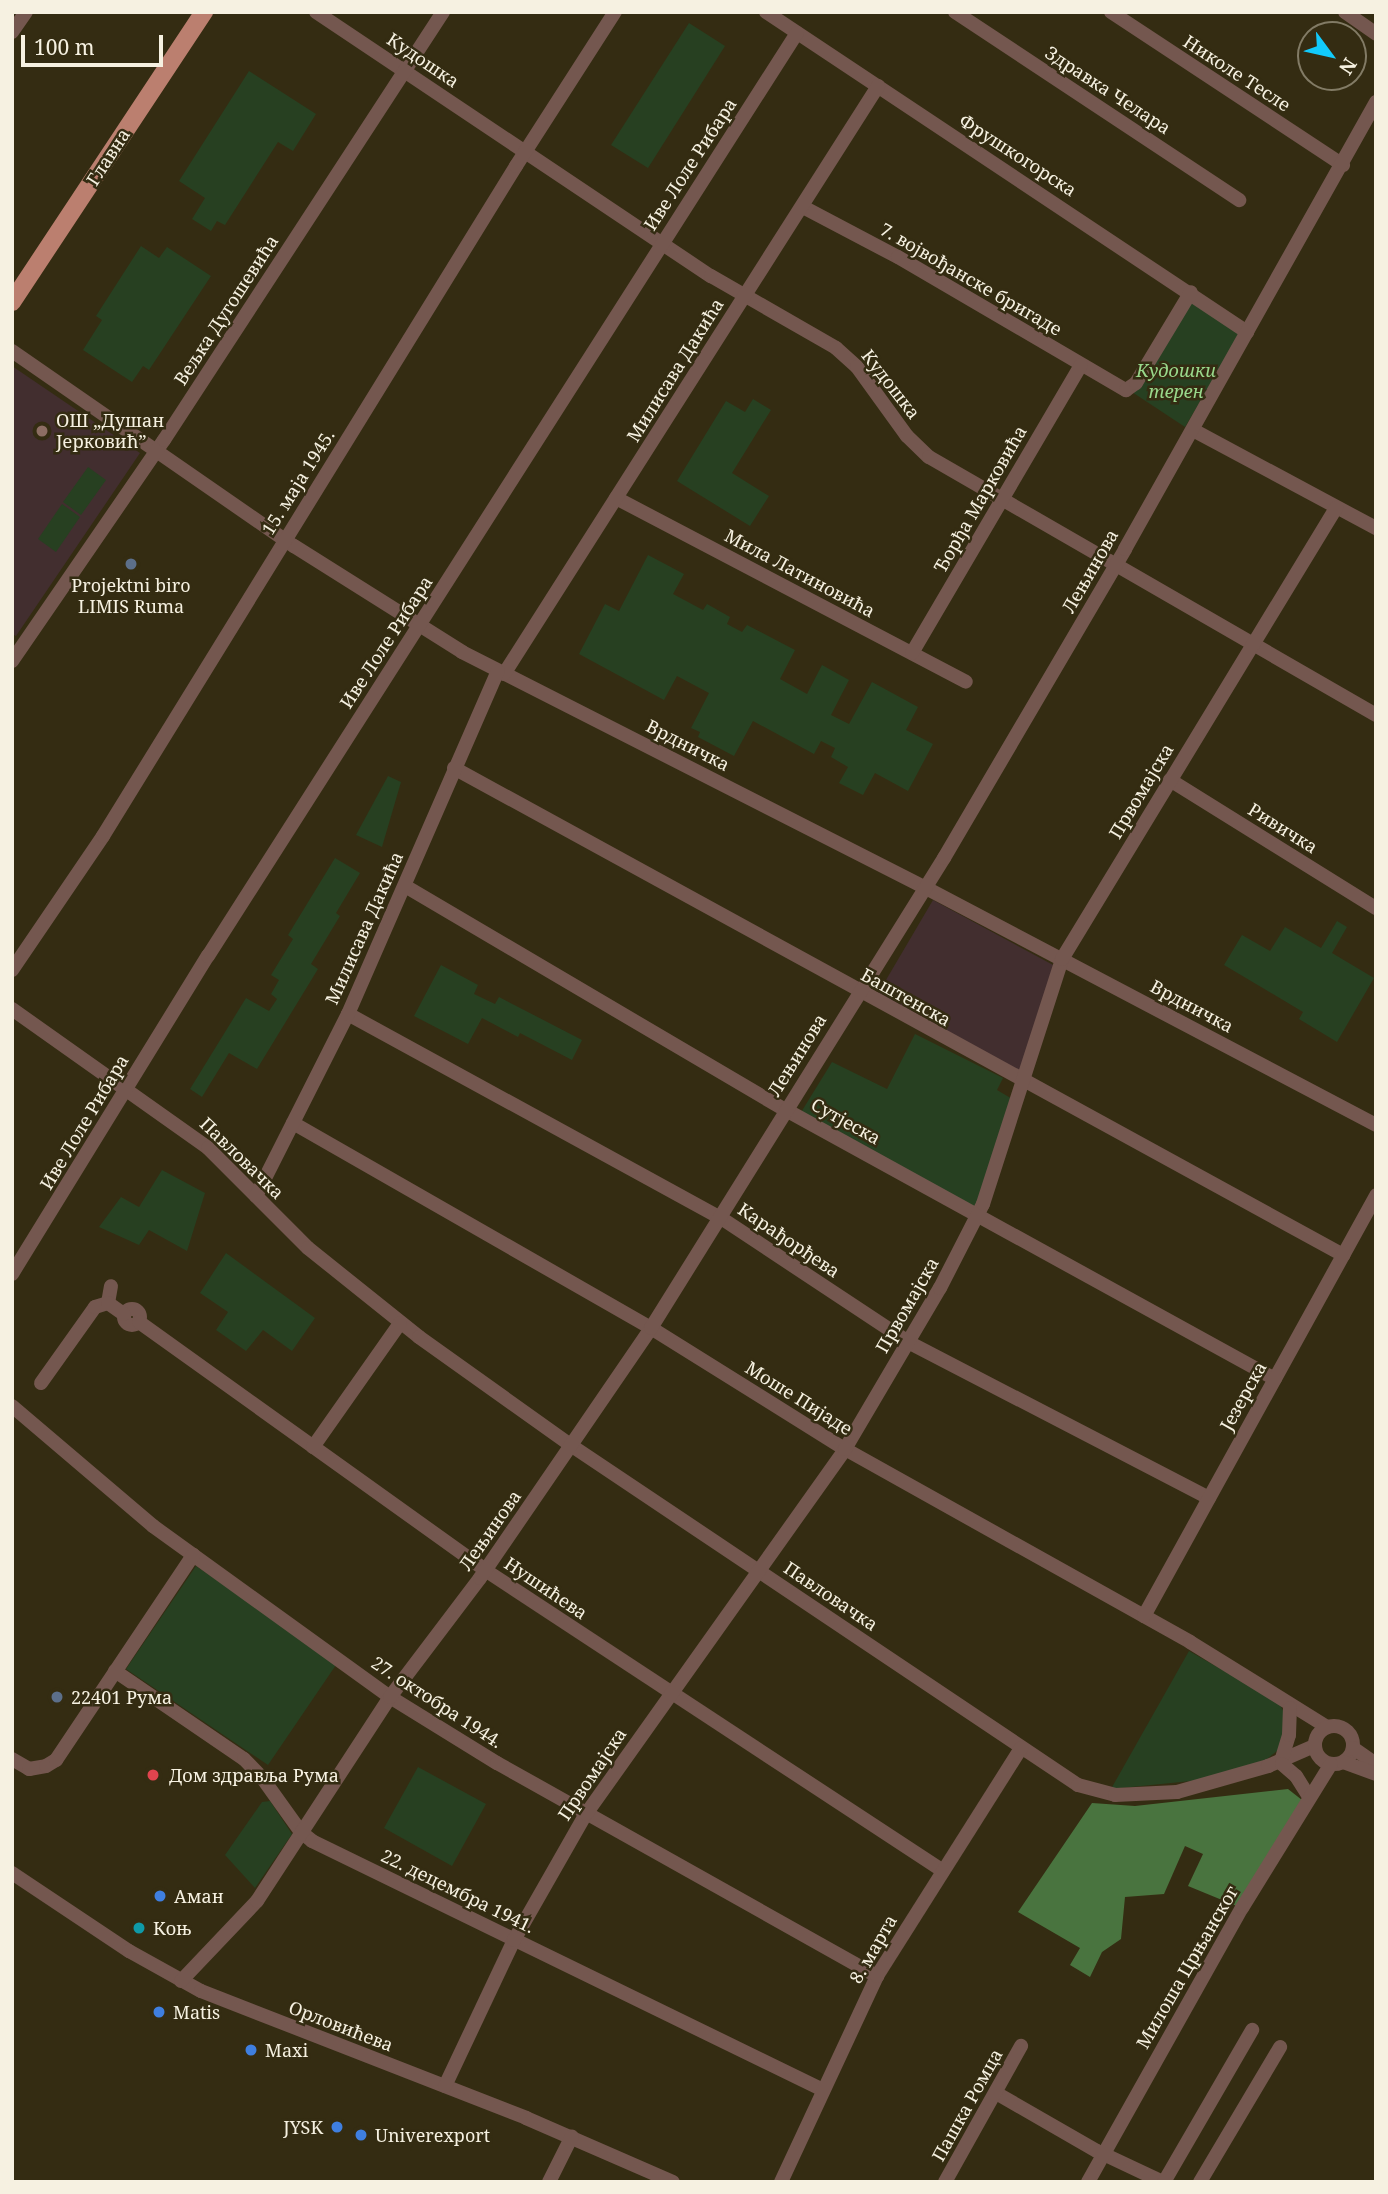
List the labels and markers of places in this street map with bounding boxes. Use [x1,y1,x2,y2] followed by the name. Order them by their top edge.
[56,410,164,452] place label: ОШ „Душан Јерковић”
[34,423,50,439] marker: ОШ „Душан Јерковић”
[123,556,139,572] marker: Projektni biro LIMIS Ruma
[71,575,191,618] place label: Projektni biro LIMIS Ruma
[71,1686,172,1708] place label: 22401 Рума
[49,1689,65,1705] marker: 22401 Рума
[169,1764,339,1786] place label: Дом здравља Рума
[143,1765,163,1785] marker: Дом здравља Рума
[174,1885,224,1907] place label: Аман
[152,1888,168,1904] marker: Аман
[153,1917,191,1939] place label: Коњ
[131,1920,147,1936] marker: Коњ
[173,2001,220,2023] place label: Matis
[151,2004,167,2020] marker: Matis
[265,2039,308,2061] place label: Maxi
[243,2042,259,2058] marker: Maxi
[283,2116,323,2138] place label: JYSK
[329,2119,345,2135] marker: JYSK
[375,2124,490,2146] place label: Univerexport
[353,2127,369,2143] marker: Univerexport

